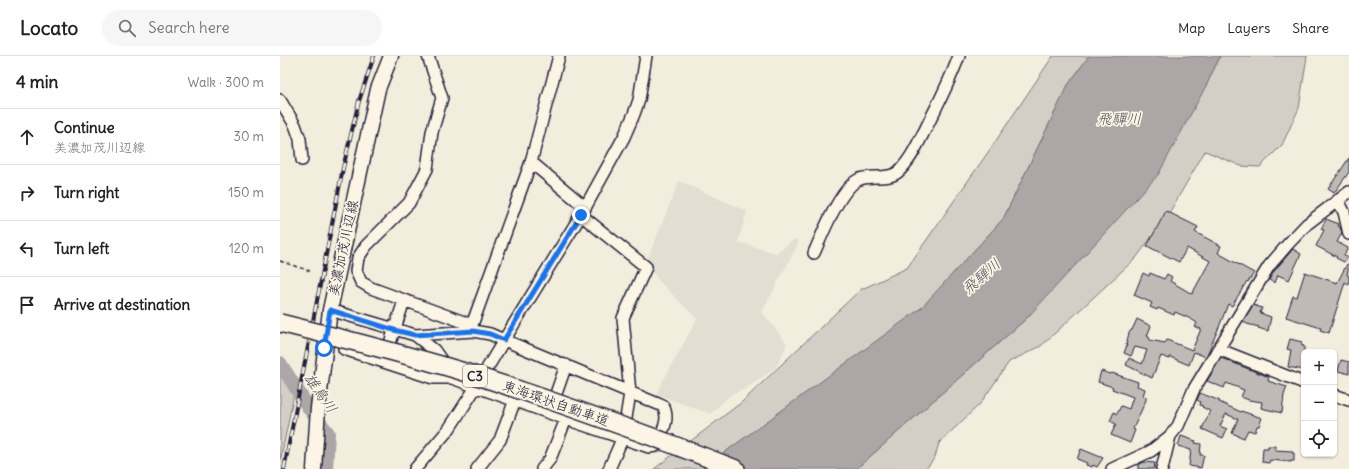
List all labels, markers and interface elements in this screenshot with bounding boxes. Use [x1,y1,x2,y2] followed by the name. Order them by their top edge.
[102,10,382,46] search box
[20,16,78,40] text: Locato
[116,17,138,39] icon: search
[148,18,230,37] text: Search here
[1178,19,1205,37] text: Map
[1227,19,1270,37] text: Layers
[1292,19,1329,37] text: Share
[16,71,58,93] text: 4 min
[188,74,264,91] text: Walk · 300 m
[1096,109,1142,128] water label: 飛驒川
[54,118,115,137] text: Continue
[16,126,38,148] icon: ahead
[234,128,264,145] text: 30 m
[54,139,145,156] text: 美濃加茂川辺線
[16,182,38,204] icon: right
[54,183,119,202] text: Turn right
[228,184,264,201] text: 150 m
[324,198,362,298] street label: 美濃加茂川辺線
[572,206,590,224] route end
[16,238,38,260] icon: left
[54,239,109,258] text: Turn left
[229,240,264,257] text: 120 m
[958,254,1004,298] water label: 飛騨川
[16,294,38,316] icon: arrive
[54,295,190,314] text: Arrive at destination
[315,339,333,357] route start
[1301,349,1337,457] map controls
[1301,349,1337,385] button: +
[463,365,487,387] road number: C3
[300,369,342,417] water label: 雄鳥川
[500,376,612,430] street label: 東海環状自動車道
[1301,385,1337,421] button: −
[1301,421,1337,457] button: locate

